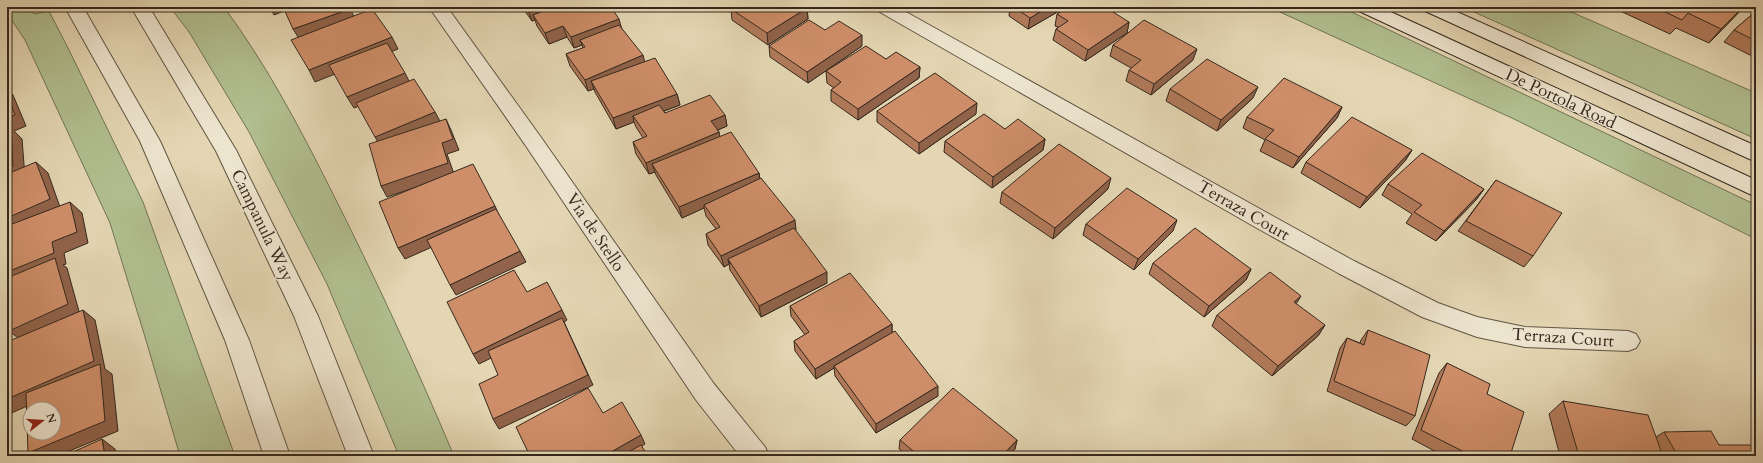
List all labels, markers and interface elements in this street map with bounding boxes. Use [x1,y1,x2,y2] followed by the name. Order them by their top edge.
[1502,63,1620,134] street label: De Portola Road
[226,166,300,285] street label: Campanula Way
[1194,175,1294,246] street label: Terraza Court
[561,189,630,276] street label: Via de Stello
[1511,322,1616,353] street label: Terraza Court
[22,401,62,441] north arrow
[43,411,60,425] text: N

